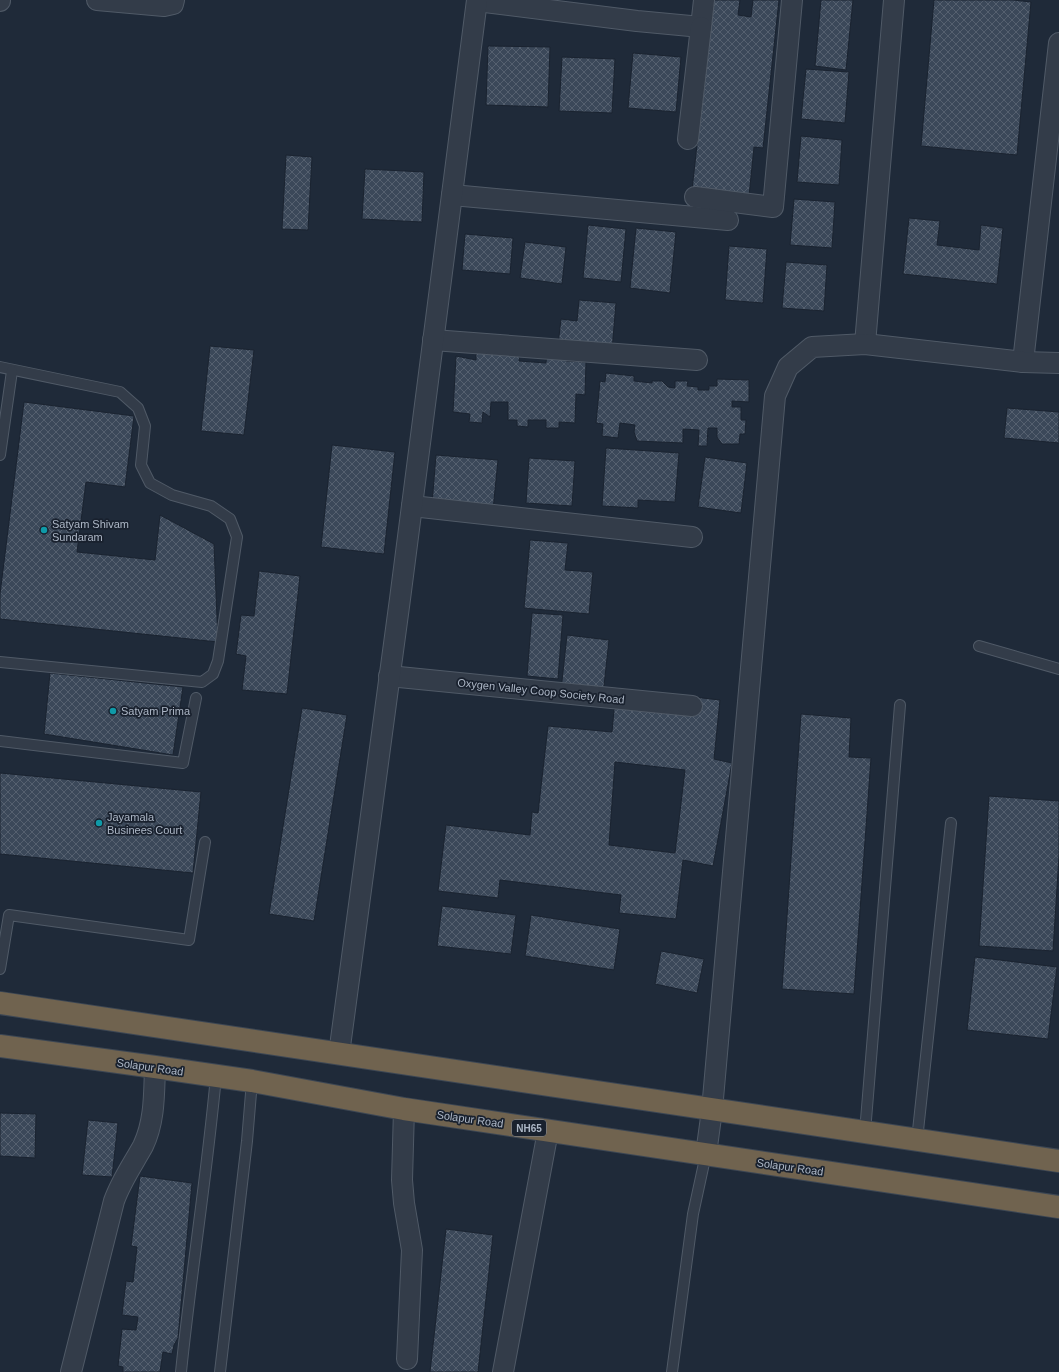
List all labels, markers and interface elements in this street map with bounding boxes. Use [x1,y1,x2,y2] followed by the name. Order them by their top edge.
[52,518,129,543] place label: Satyam Shivam Sundaram
[39,525,49,535] marker: Satyam Shivam Sundaram
[457,676,625,706] street label: Oxygen Valley Coop Society Road
[121,705,191,717] place label: Satyam Prima
[108,706,118,716] marker: Satyam Prima
[107,811,182,836] place label: Jayamala Businees Court
[94,818,104,828] marker: Jayamala Businees Court
[116,1056,184,1078] street label: Solapur Road
[436,1108,504,1130] street label: Solapur Road
[512,1120,546,1136] road number: NH65
[756,1156,824,1178] street label: Solapur Road

